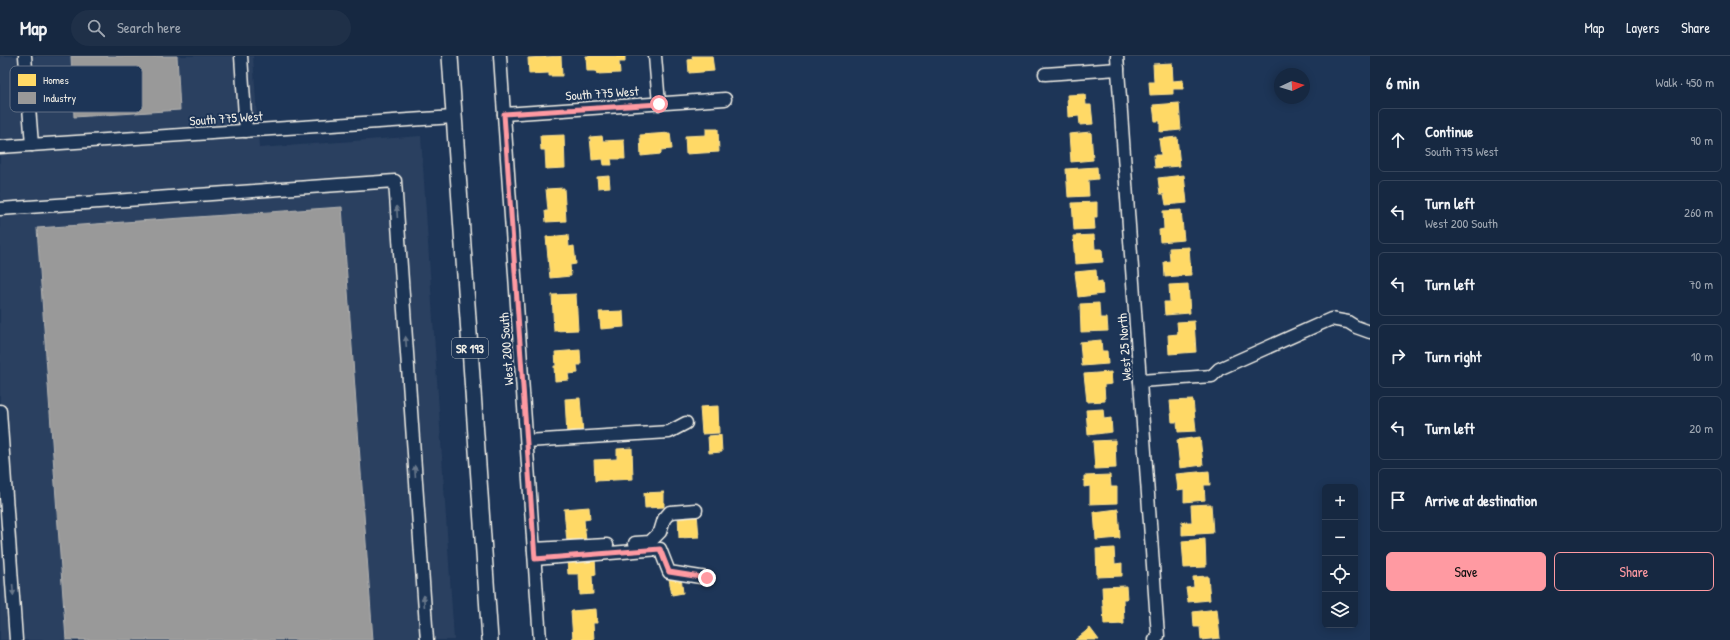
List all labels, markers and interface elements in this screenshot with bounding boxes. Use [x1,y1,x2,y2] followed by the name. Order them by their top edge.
[71,10,351,46] search box
[20,15,47,41] text: Map
[85,17,107,39] icon: search
[117,17,181,38] text: Search here
[1584,18,1604,37] text: Map
[1626,18,1659,37] text: Layers
[1681,18,1710,37] text: Share
[10,66,142,112] legend
[1274,68,1310,104] north arrow
[1386,71,1420,94] text: 6 min
[43,73,69,87] text: Homes
[1655,73,1714,91] text: Walk · 450 m
[565,81,640,105] street label: South 775 West
[43,91,77,105] text: Industry
[650,95,668,113] route start
[189,106,264,130] street label: South 775 West
[1425,121,1473,142] text: Continue
[1387,129,1409,151] icon: ahead
[1691,131,1713,149] text: 90 m
[1425,142,1498,160] text: South 775 West
[1425,193,1475,214] text: Turn left
[1387,201,1409,223] icon: left
[1684,203,1713,221] text: 260 m
[394,205,400,218] one-way arrow
[1425,214,1498,232] text: West 200 South
[1387,273,1409,295] icon: left
[1425,274,1475,295] text: Turn left
[1689,275,1713,293] text: 70 m
[494,312,518,386] street label: West 200 South
[1113,312,1135,381] street label: West 25 North
[402,336,409,348] one-way arrow
[452,338,488,358] road number: SR 193
[1387,345,1409,367] icon: right
[1425,346,1481,367] text: Turn right
[1691,347,1713,365] text: 10 m
[1387,417,1409,439] icon: left
[1425,418,1475,439] text: Turn left
[1689,419,1713,437] text: 20 m
[411,465,418,477] one-way arrow
[1322,484,1358,628] map controls
[1322,484,1358,520] button: +
[1387,489,1409,511] icon: arrive
[1425,490,1537,511] text: Arrive at destination
[1322,520,1358,556] button: −
[1386,552,1546,591] button: Save
[1554,552,1714,591] button: Share
[1322,556,1358,592] button: locate
[698,569,716,587] route end
[9,584,16,596] one-way arrow
[1322,592,1358,628] button: layers
[420,595,427,607] one-way arrow

